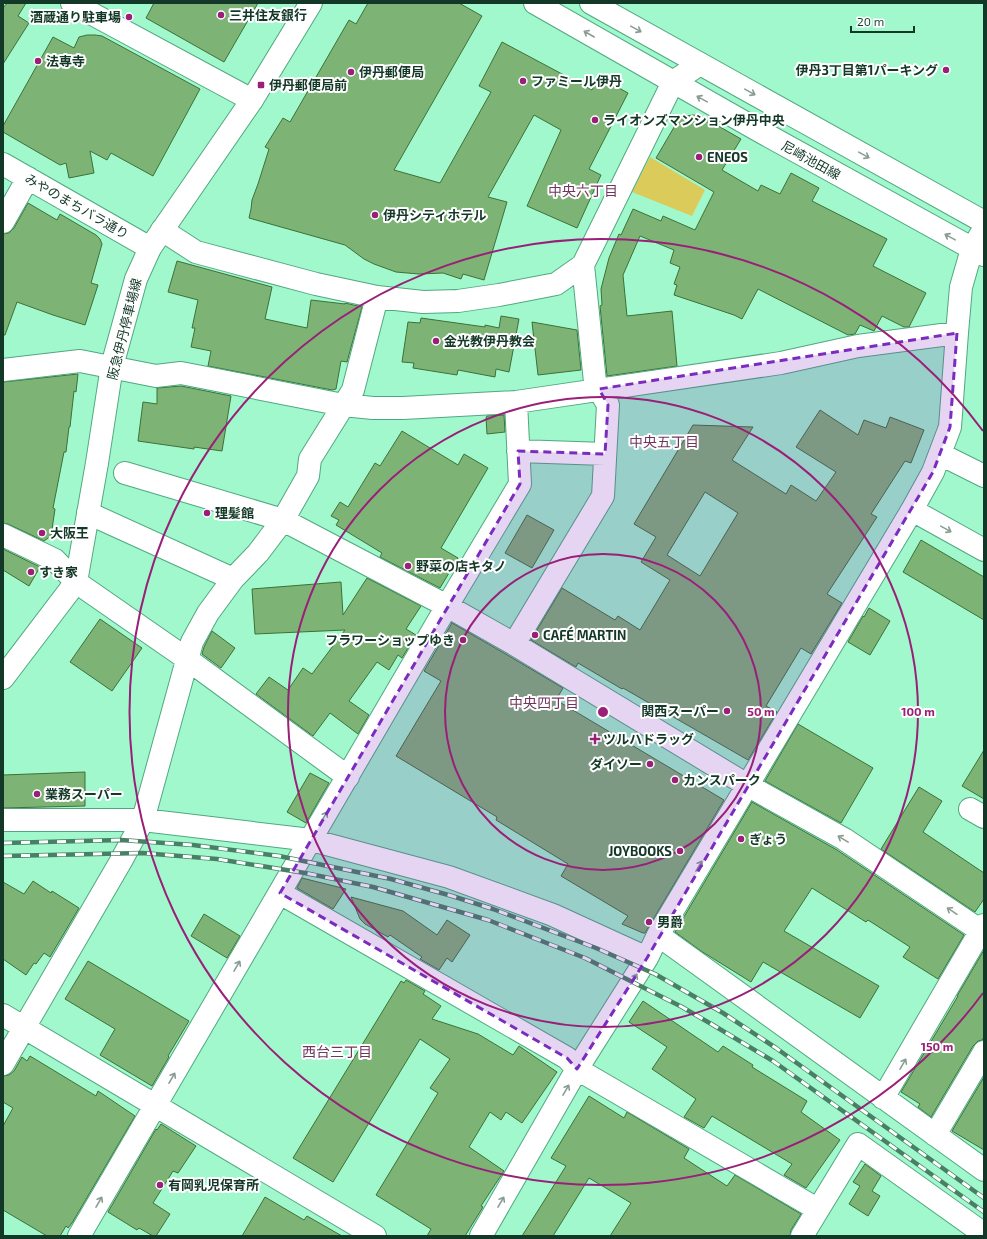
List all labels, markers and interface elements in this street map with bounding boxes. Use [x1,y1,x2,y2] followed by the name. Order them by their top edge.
[229,7,307,23] place label: 三井住友銀行
[851,8,914,34] scale bar
[30,9,121,25] place label: 酒蔵通り駐車場
[216,10,226,20] marker: 三井住友銀行
[124,12,134,22] marker: 酒蔵通り駐車場
[857,14,884,28] text: 20 m
[630,26,642,34] one-way arrow
[583,30,595,38] one-way arrow
[46,53,85,69] place label: 法専寺
[33,56,43,66] marker: 法専寺
[795,62,938,78] place label: 伊丹3丁目第1パーキング
[359,64,424,80] place label: 伊丹郵便局
[941,65,951,75] marker: 伊丹3丁目第1パーキング
[346,67,356,77] marker: 伊丹郵便局
[531,73,622,89] place label: ファミール伊丹
[518,76,528,86] marker: ファミール伊丹
[269,77,347,93] place label: 伊丹郵便局前
[256,80,266,90] marker: 伊丹郵便局前
[744,88,756,96] one-way arrow
[696,94,708,102] one-way arrow
[603,112,785,128] place label: ライオンズマンション伊丹中央
[590,115,600,125] marker: ライオンズマンション伊丹中央
[779,137,843,183] street label: 尼崎池田線
[707,149,748,165] place label: ENEOS
[858,151,870,159] one-way arrow
[694,152,704,162] marker: ENEOS
[22,170,132,242] street label: みやのまちバラ通り
[548,182,618,199] district label: 中央六丁目
[383,207,486,223] place label: 伊丹シティホテル
[370,210,380,220] marker: 伊丹シティホテル
[944,232,956,240] one-way arrow
[104,277,144,381] street label: 阪急伊丹停車場線
[444,333,535,349] place label: 金光教伊丹教会
[431,336,441,346] marker: 金光教伊丹教会
[629,433,699,450] district label: 中央五丁目
[215,505,254,521] place label: 理髪館
[202,508,212,518] marker: 理髪館
[50,525,89,541] place label: 大阪王
[940,526,952,533] one-way arrow
[37,528,47,538] marker: 大阪王
[416,558,507,574] place label: 野菜の店キタノ
[403,561,413,571] marker: 野菜の店キタノ
[39,564,78,580] place label: すき家
[26,567,36,577] marker: すき家
[543,626,626,643] place label: CAFÉ MARTIN
[530,630,540,640] marker: CAFÉ MARTIN
[325,632,455,648] place label: フラワーショップゆき
[458,635,468,645] marker: フラワーショップゆき
[509,694,579,711] district label: 中央四丁目
[641,703,719,719] place label: 関西スーパー
[747,704,775,718] text: 50 m
[901,704,935,718] text: 100 m
[596,705,610,719] centre of rings
[722,706,732,716] marker: 関西スーパー
[603,731,694,747] place label: ツルハドラッグ
[590,734,600,744] marker: ツルハドラッグ
[590,756,642,772] place label: ダイソー
[645,759,655,769] marker: ダイソー
[683,772,761,788] place label: カンスパーク
[670,775,680,785] marker: カンスパーク
[45,786,123,802] place label: 業務スーパー
[32,789,42,799] marker: 業務スーパー
[320,812,328,823] one-way arrow
[749,831,787,847] place label: ぎょう
[736,834,746,844] marker: ぎょう
[838,835,849,843] one-way arrow
[608,843,672,859] place label: JOYBOOKS
[675,846,685,856] marker: JOYBOOKS
[695,860,703,872] one-way arrow
[946,907,957,915] one-way arrow
[657,914,683,930] place label: 男爵
[644,917,654,927] marker: 男爵
[234,960,242,972] one-way arrow
[630,973,638,985] one-way arrow
[921,1039,953,1053] text: 150 m
[302,1043,372,1060] district label: 西台三丁目
[899,1058,907,1070] one-way arrow
[168,1072,176,1084] one-way arrow
[562,1084,570,1096] one-way arrow
[168,1177,259,1193] place label: 有岡乳児保育所
[155,1180,165,1190] marker: 有岡乳児保育所
[95,1196,103,1208] one-way arrow
[497,1196,505,1208] one-way arrow

